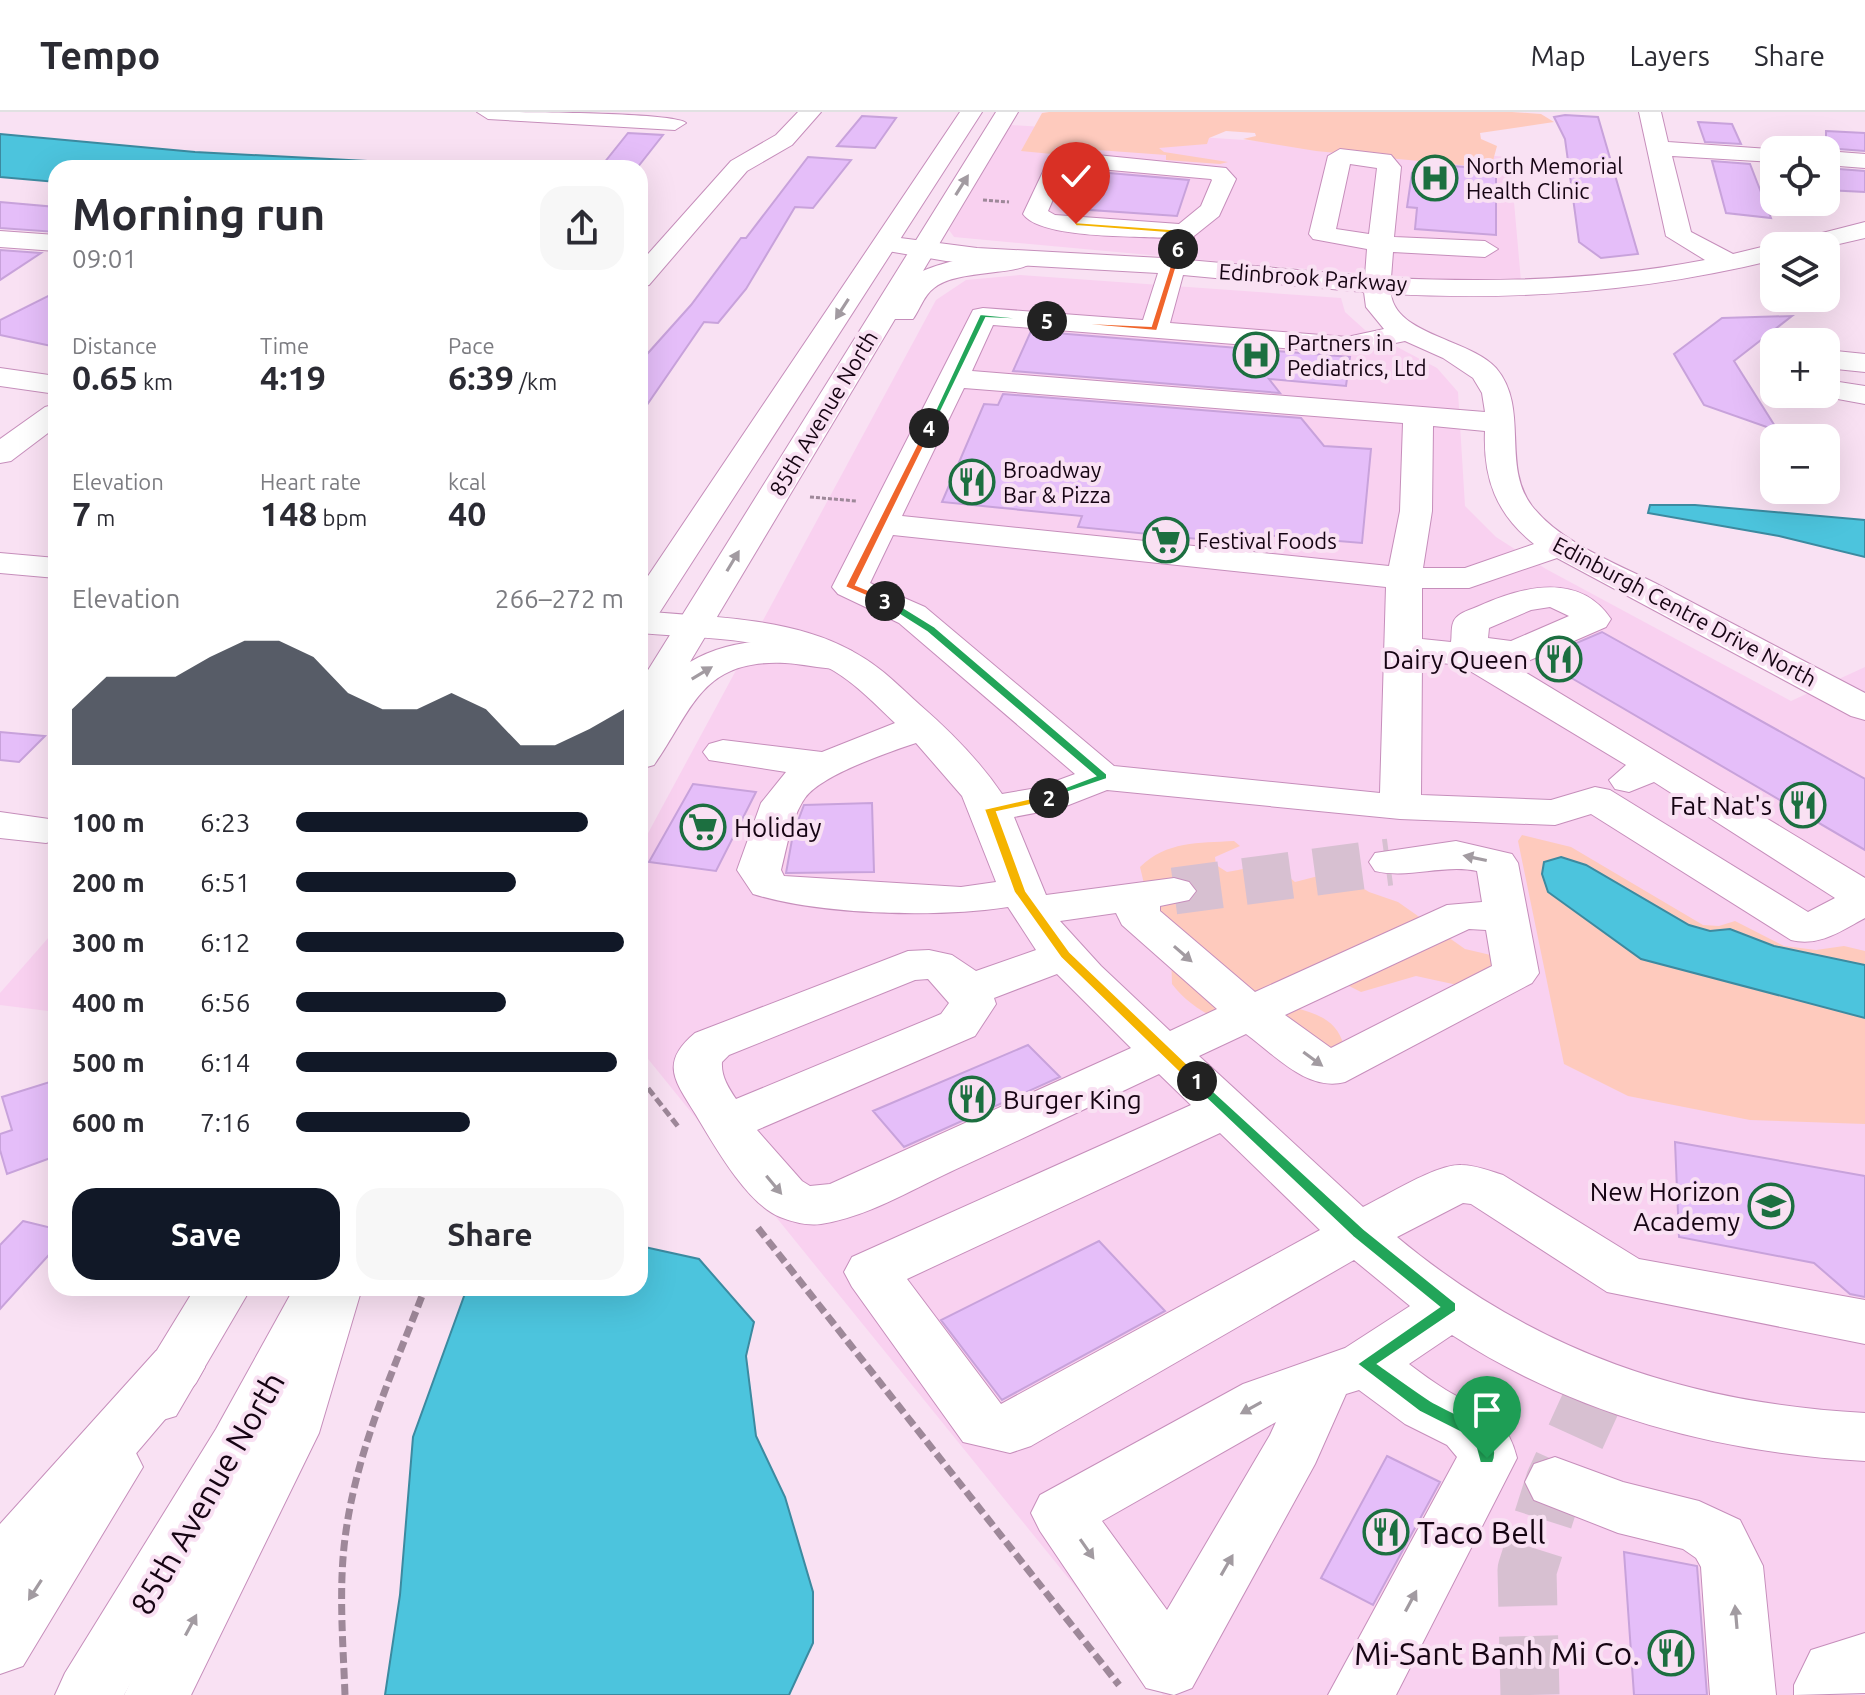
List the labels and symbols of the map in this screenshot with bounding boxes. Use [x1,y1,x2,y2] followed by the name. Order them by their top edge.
[1042,142,1110,224] pin
[1466,153,1623,203] place label: North Memorial Health Clinic
[1411,154,1459,202] hospital icon: North Memorial Health Clinic
[955,174,969,196] one-way arrow
[1158,229,1198,269] pin: 6
[1218,258,1408,296] street label: Edinbrook Parkway
[835,298,850,320] one-way arrow
[1027,301,1067,341] pin: 5
[764,326,882,500] street label: 85th Avenue North
[1287,330,1427,380] place label: Partners in Pediatrics, Ltd
[1232,331,1280,379] hospital icon: Partners in Pediatrics, Ltd
[909,408,949,448] pin: 4
[1003,457,1111,507] place label: Broadway Bar & Pizza
[948,458,996,506] restaurant icon: Broadway Bar & Pizza
[1142,516,1190,564] supermarket icon: Festival Foods
[1197,528,1337,553] place label: Festival Foods
[1549,531,1821,691] street label: Edinburgh Centre Drive North
[725,550,740,573] one-way arrow
[865,581,905,621] pin: 3
[1535,635,1583,683] restaurant icon: Dairy Queen
[1382,645,1528,674] place label: Dairy Queen
[691,666,713,680] one-way arrow
[1029,778,1069,818] pin: 2
[1779,781,1827,829] restaurant icon: Fat Nat's
[1670,791,1772,820] place label: Fat Nat's
[679,803,727,851] supermarket icon: Holiday
[734,813,822,842] place label: Holiday
[1463,851,1488,864] one-way arrow
[1172,945,1192,962] one-way arrow
[1303,1051,1324,1067] one-way arrow
[1177,1061,1217,1101] pin: 1
[948,1075,996,1123] restaurant icon: Burger King
[1003,1085,1142,1114] place label: Burger King
[765,1175,782,1195] one-way arrow
[1590,1177,1740,1236] place label: New Horizon Academy
[1747,1182,1795,1230] school or university icon: New Horizon Academy
[123,1365,291,1621] street label: 85th Avenue North
[1453,1376,1521,1458] pin
[1240,1401,1263,1415] one-way arrow
[1362,1508,1410,1556] restaurant icon: Taco Bell
[1417,1514,1546,1550] place label: Taco Bell
[1079,1539,1094,1560] one-way arrow
[1220,1554,1234,1576] one-way arrow
[28,1580,43,1601] one-way arrow
[1404,1590,1417,1613] one-way arrow
[1729,1604,1742,1629] one-way arrow
[184,1614,198,1636] one-way arrow
[1647,1629,1695,1677] restaurant icon: Mi-Sant Banh Mi Co.
[1354,1635,1640,1671] place label: Mi-Sant Banh Mi Co.

